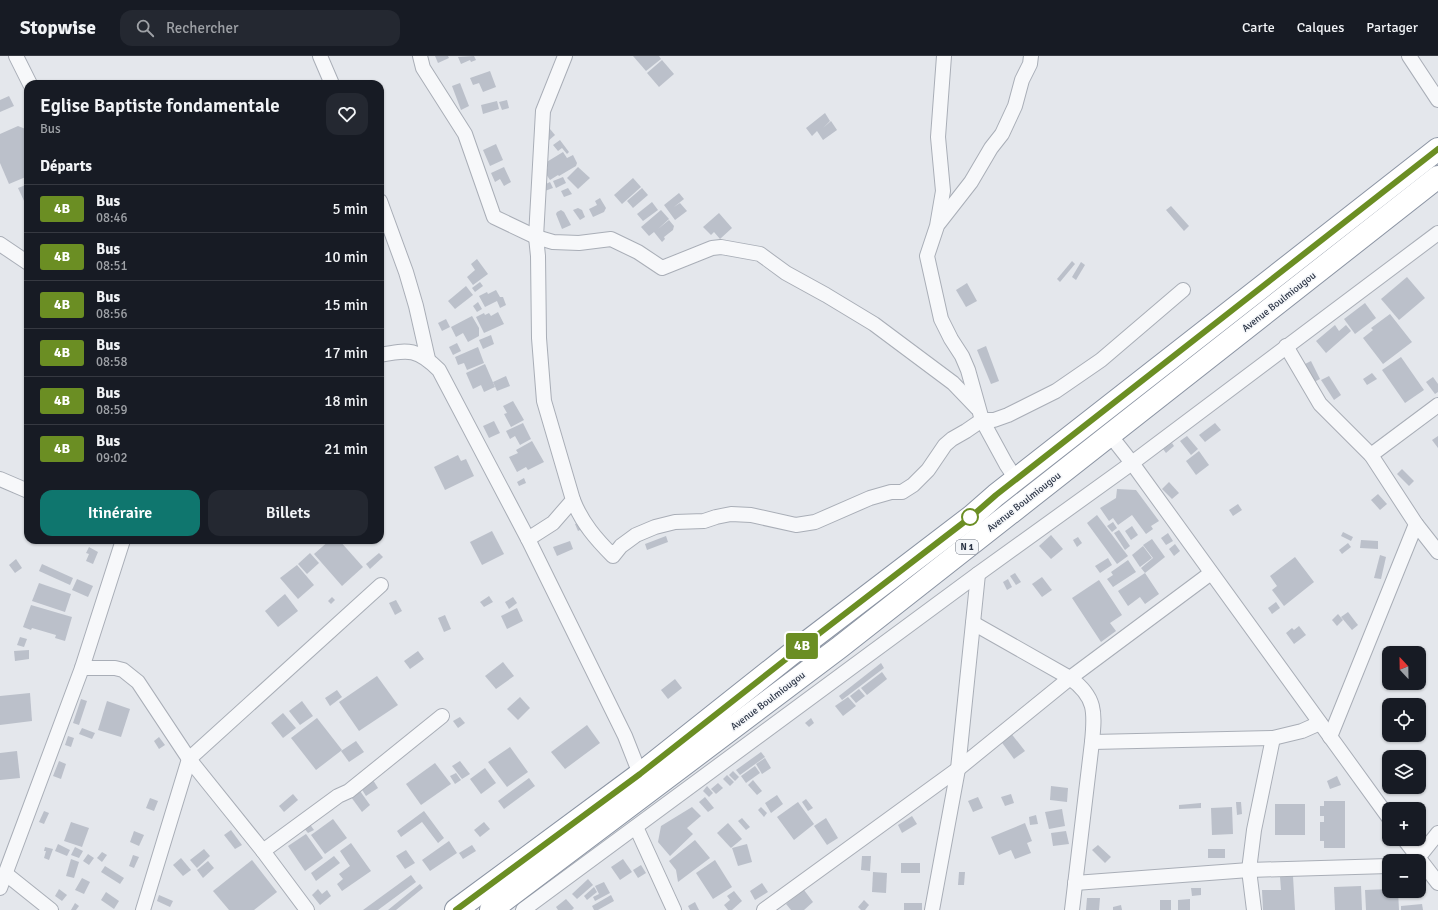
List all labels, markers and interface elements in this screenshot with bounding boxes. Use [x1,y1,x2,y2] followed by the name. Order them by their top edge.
[120,10,400,46] search box
[20,16,96,40] text: Stopwise
[134,17,156,39] icon: search
[166,19,238,37] text: Rechercher
[1242,19,1275,36] text: Carte
[1297,19,1344,36] text: Calques
[1366,19,1418,36] text: Partager
[326,93,368,135] button: heart
[40,94,280,118] text: Eglise Baptiste fondamentale
[40,121,61,137] text: Bus
[40,157,92,175] text: Départs
[96,192,120,210] text: Bus
[54,200,70,217] text: 4B
[332,200,368,218] text: 5 min
[96,210,128,226] text: 08:46
[96,240,120,258] text: Bus
[54,248,70,265] text: 4B
[324,248,368,266] text: 10 min
[96,258,128,274] text: 08:51
[1240,269,1318,335] street label: Avenue Boulmiougou
[96,288,120,306] text: Bus
[54,296,70,313] text: 4B
[324,296,368,314] text: 15 min
[96,306,128,322] text: 08:56
[96,336,120,354] text: Bus
[54,344,70,361] text: 4B
[324,344,368,362] text: 17 min
[96,354,128,370] text: 08:58
[96,384,120,402] text: Bus
[54,392,70,409] text: 4B
[324,392,368,410] text: 18 min
[96,402,128,418] text: 08:59
[96,432,120,450] text: Bus
[54,440,70,457] text: 4B
[324,440,368,458] text: 21 min
[96,450,128,466] text: 09:02
[985,469,1063,535] street label: Avenue Boulmiougou
[40,490,200,536] button: Itinéraire
[208,490,368,536] button: Billets
[961,508,979,526] unlabelled marker
[956,540,978,554] road number: N 1
[784,633,820,659] line badge: 4B
[794,637,810,654] text: 4B
[1382,646,1426,690] north arrow
[1382,646,1426,898] map controls
[728,669,808,733] street label: Avenue Boulmiougou
[1382,698,1426,742] button: locate
[1382,750,1426,794] button: layers
[1382,802,1426,846] button: +
[1382,854,1426,898] button: −

